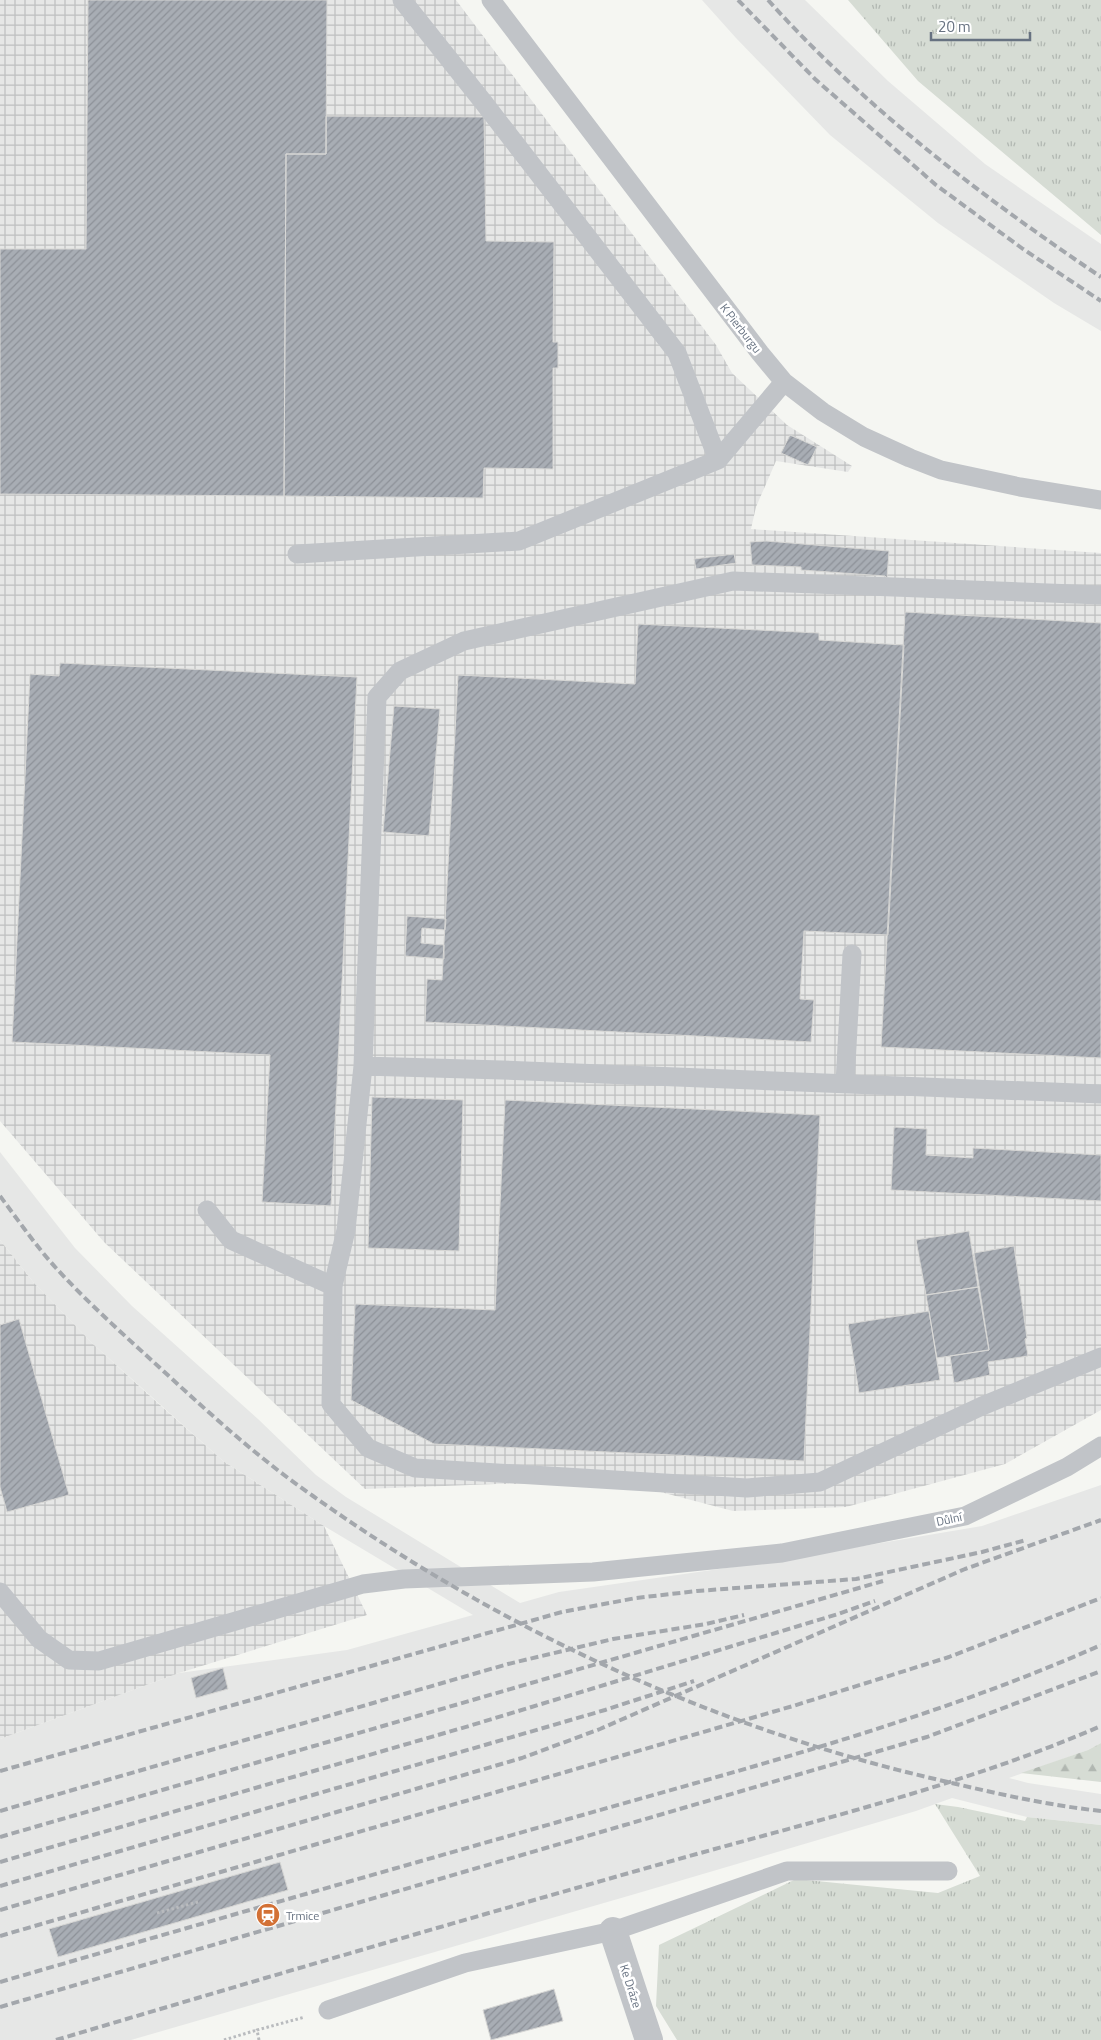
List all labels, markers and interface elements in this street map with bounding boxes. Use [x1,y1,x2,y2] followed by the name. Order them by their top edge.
[931,10,1030,42] scale bar
[938,15,971,38] text: 20 m
[715,299,767,357] street label: K Pierburgu
[934,1507,965,1531] street label: Důlní
[255,1902,281,1928] station icon: Trmice
[286,1906,319,1925] place label: Trmice
[615,1962,647,2010] street label: Ke Dráze

